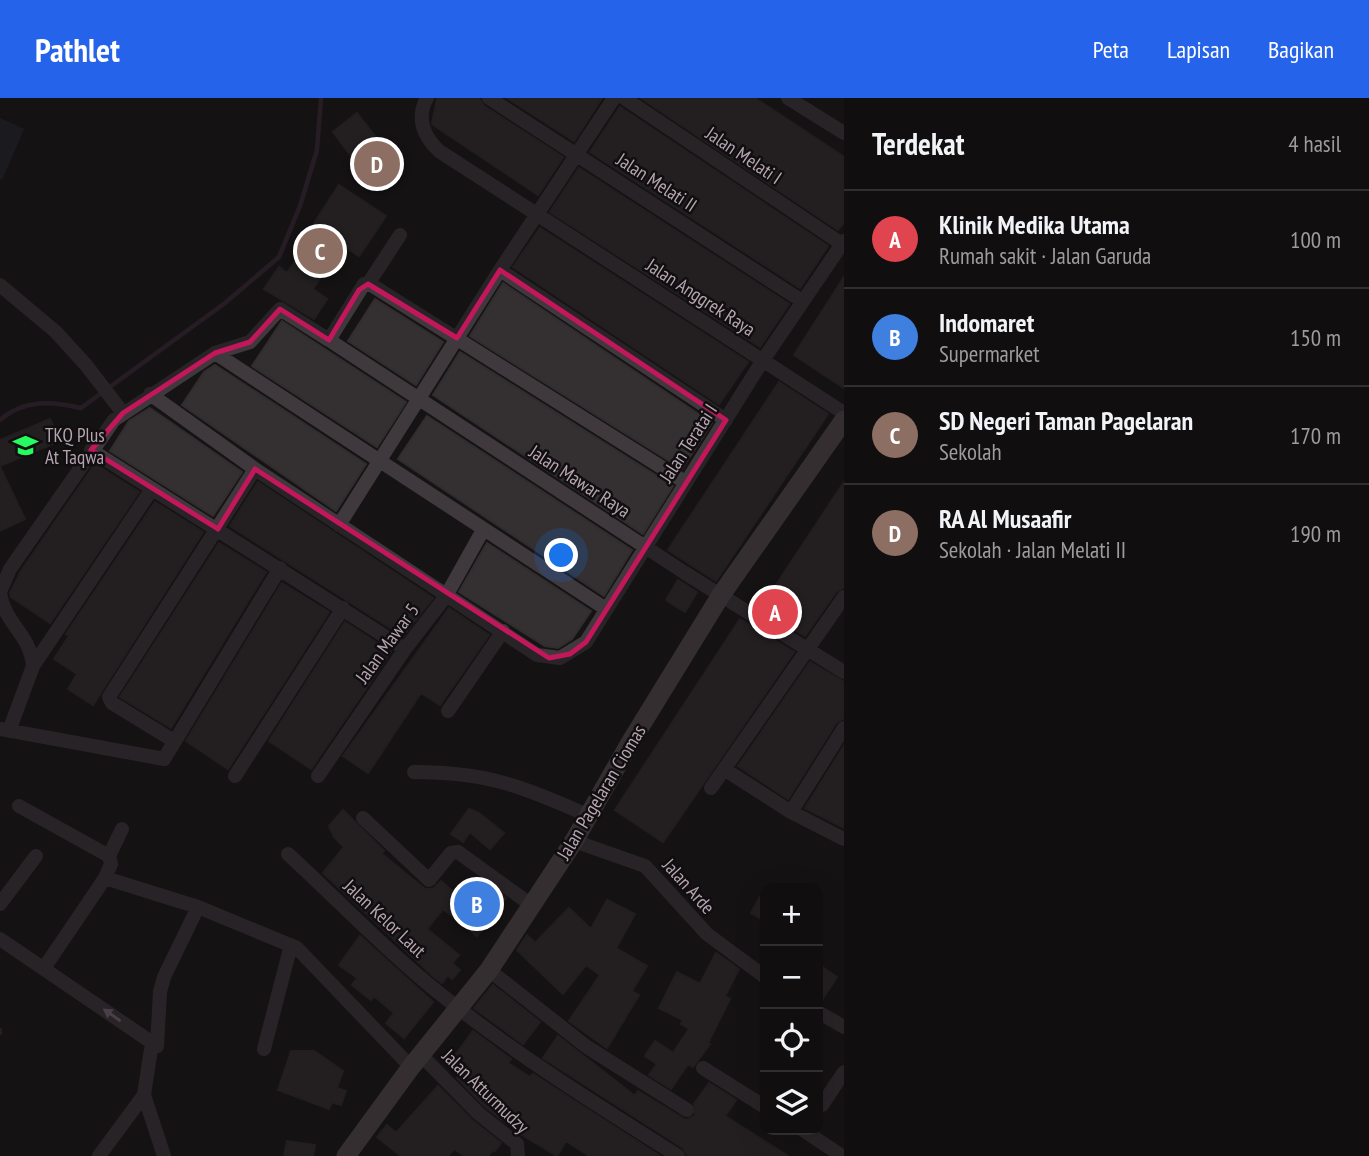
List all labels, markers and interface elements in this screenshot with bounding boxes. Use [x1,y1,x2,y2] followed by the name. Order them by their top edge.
[35,28,120,71] text: Pathlet
[1093,34,1129,65] text: Peta
[1167,34,1230,65] text: Lapisan
[1268,34,1334,65] text: Bagikan
[701,120,787,189] street label: Jalan Melati I
[872,124,964,163] text: Terdekat
[1288,129,1341,158] text: 4 hasil
[354,138,400,190] pin: D
[612,147,702,217] street label: Jalan Melati II
[939,208,1130,241] text: Klinik Medika Utama
[297,225,343,277] pin: C
[889,225,901,254] text: A
[1290,225,1341,254] text: 100 m
[939,241,1151,270] text: Rumah sakit · Jalan Garuda
[641,252,760,341] street label: Jalan Anggrek Raya
[939,306,1034,339] text: Indomaret
[889,323,901,352] text: B
[1290,323,1341,352] text: 150 m
[939,339,1040,368] text: Supermarket
[653,399,722,488] street label: Jalan Teratai I
[939,404,1193,437] text: SD Negeri Taman Pagelaran
[890,421,900,450] text: C
[1290,421,1341,450] text: 170 m
[45,423,105,469] place label: TKQ Plus At Taqwa
[11,432,39,460] school or university icon: TKQ Plus At Taqwa
[939,437,1002,466] text: Sekolah
[524,439,635,523] street label: Jalan Mawar Raya
[939,502,1071,535] text: RA Al Musaafir
[889,519,901,548] text: D
[1290,519,1341,548] text: 190 m
[939,535,1126,564] text: Sekolah · Jalan Melati II
[544,538,578,572] your location
[752,586,798,638] pin: A
[349,598,424,688] street label: Jalan Mawar 5
[551,720,651,865] street label: Jalan Pagelaran Ciomas
[657,853,720,919] street label: Jalan Arde
[338,873,432,963] street label: Jalan Kelor Laut
[454,878,500,930] pin: B
[760,883,823,1135] map controls
[760,883,823,946] button: +
[760,946,823,1009] button: −
[103,1008,121,1022] one-way arrow
[760,1009,823,1072] button: locate
[437,1043,535,1139] street label: Jalan Atturmudzy
[760,1072,823,1135] button: layers

